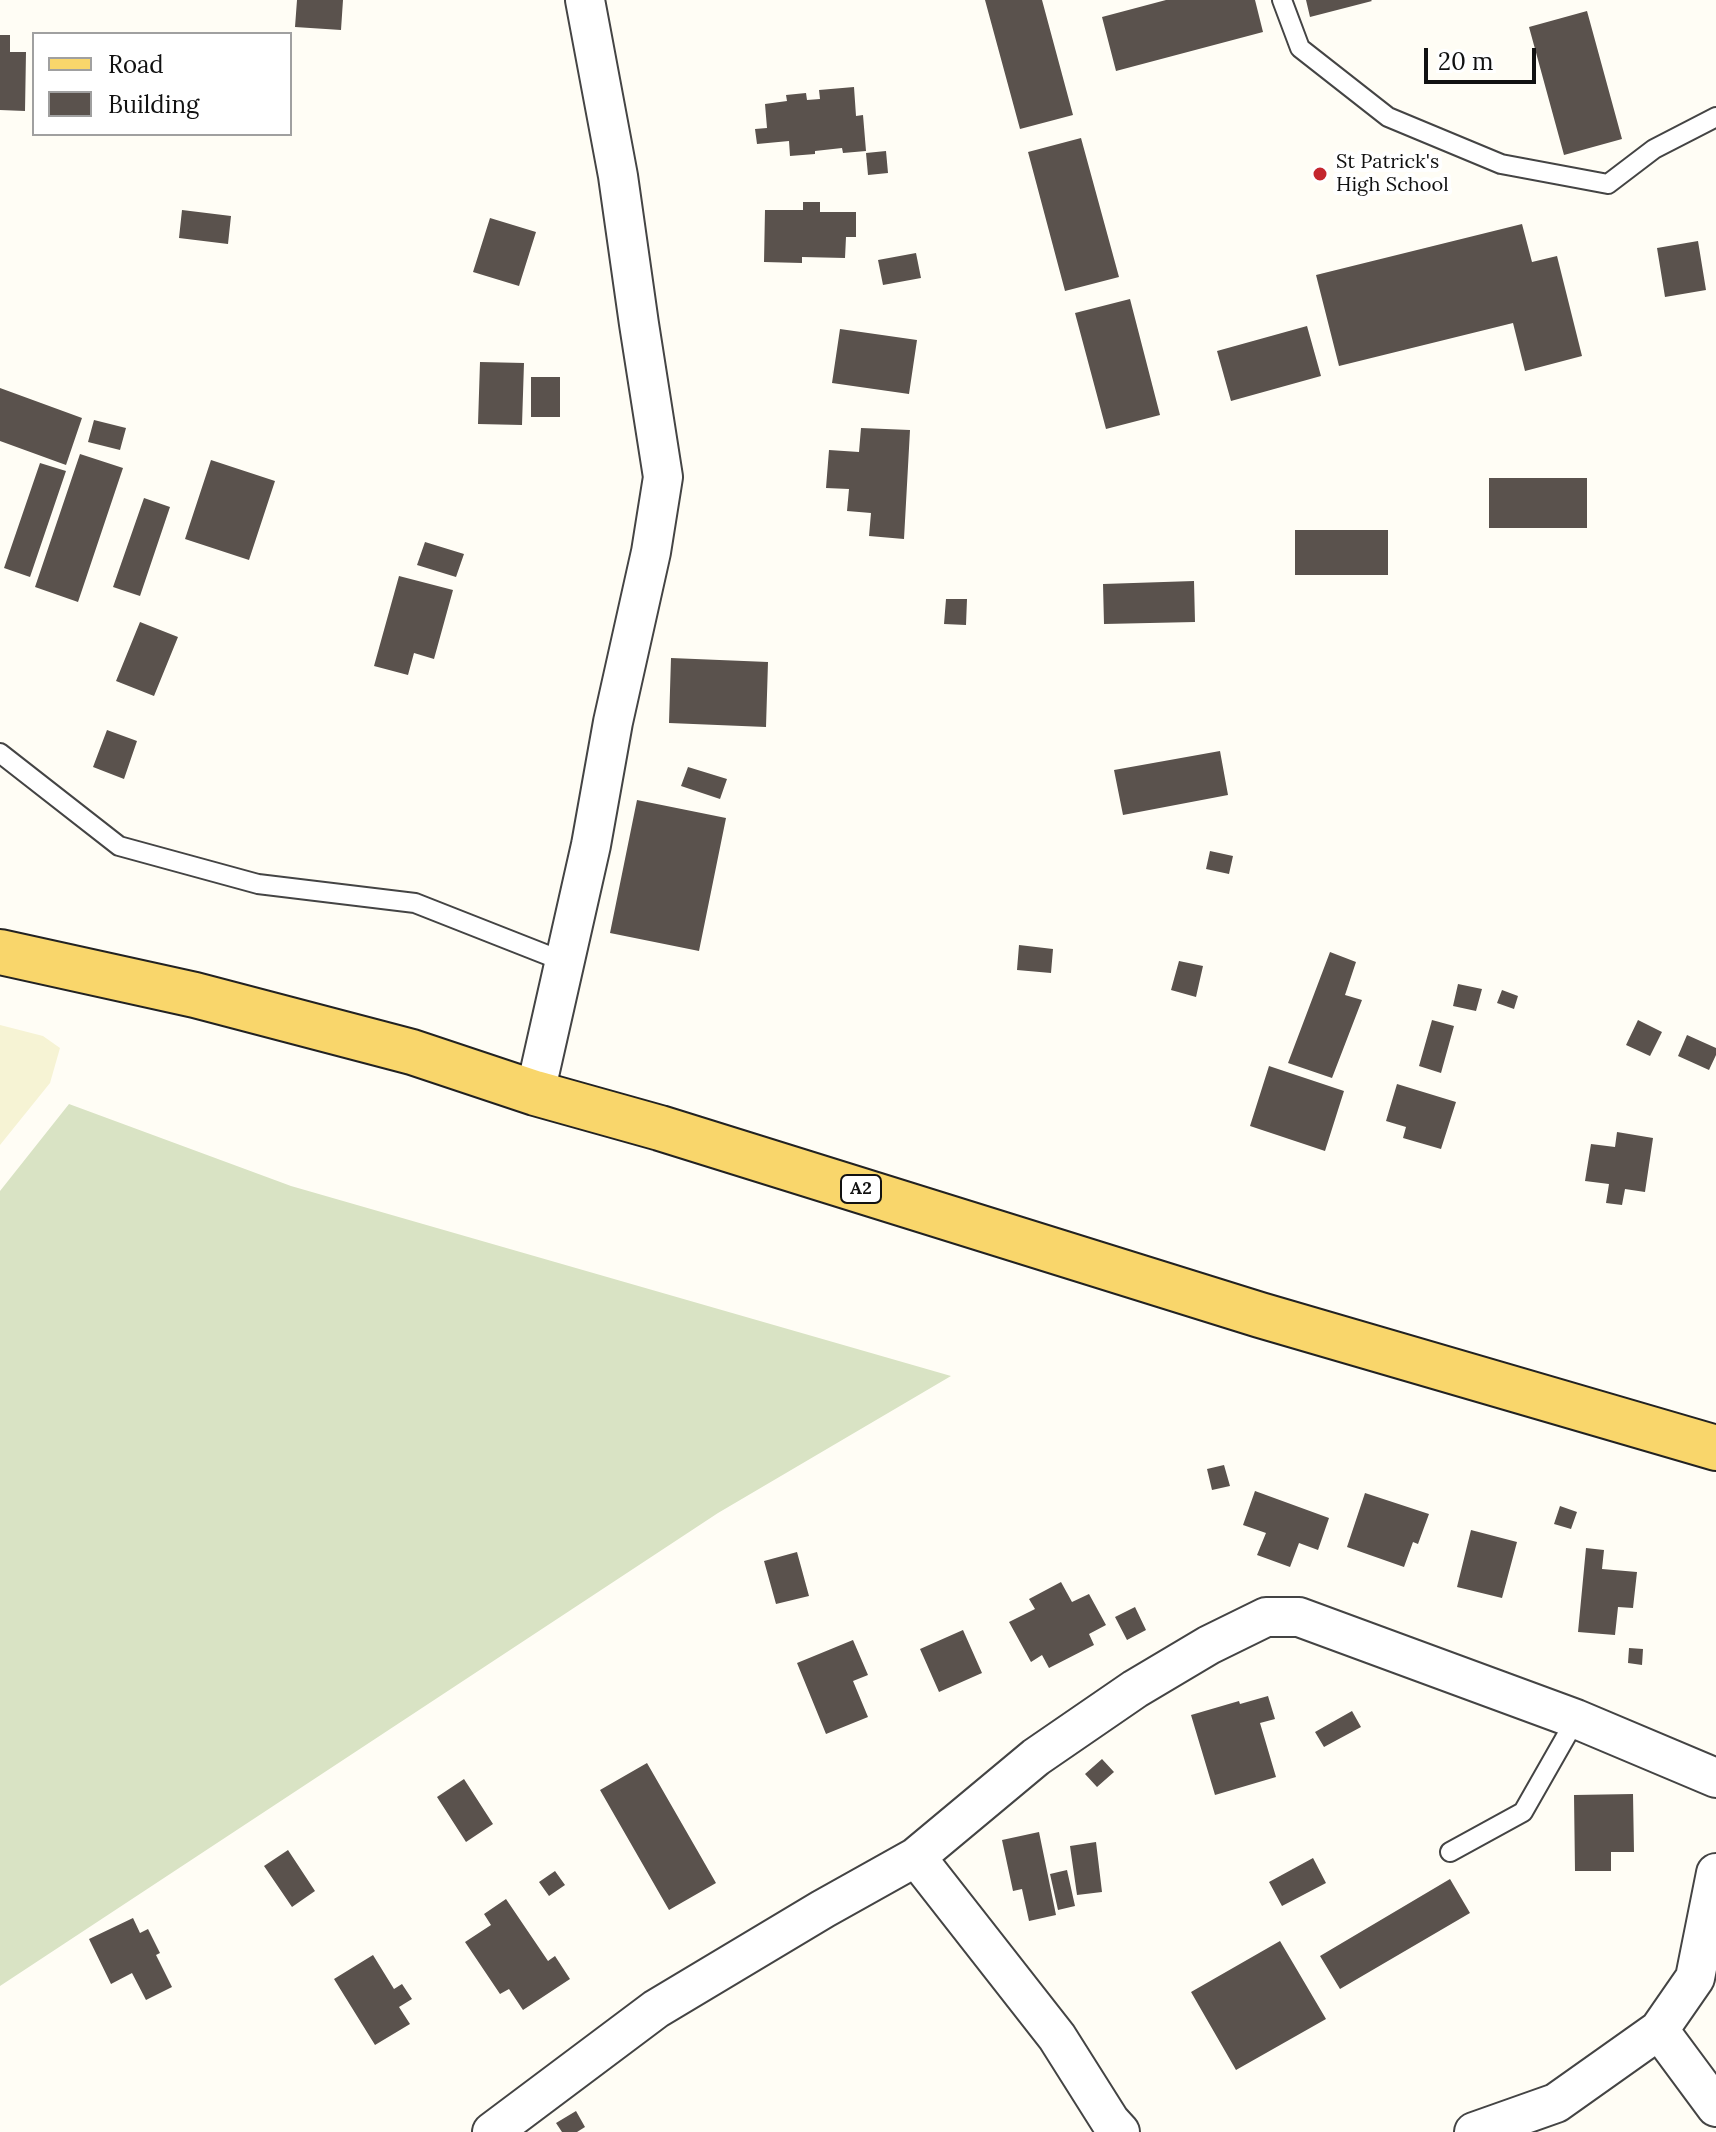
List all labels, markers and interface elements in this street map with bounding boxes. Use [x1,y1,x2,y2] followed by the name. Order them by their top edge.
[32,32,292,136] legend
[1428,32,1540,82] scale bar
[1438,46,1494,77] text: 20 m
[108,49,164,80] text: Road
[108,89,199,120] text: Building
[1336,150,1449,197] place label: St Patrick's High School
[1311,165,1329,183] marker: St Patrick's High School
[841,1175,881,1203] road number: A2

